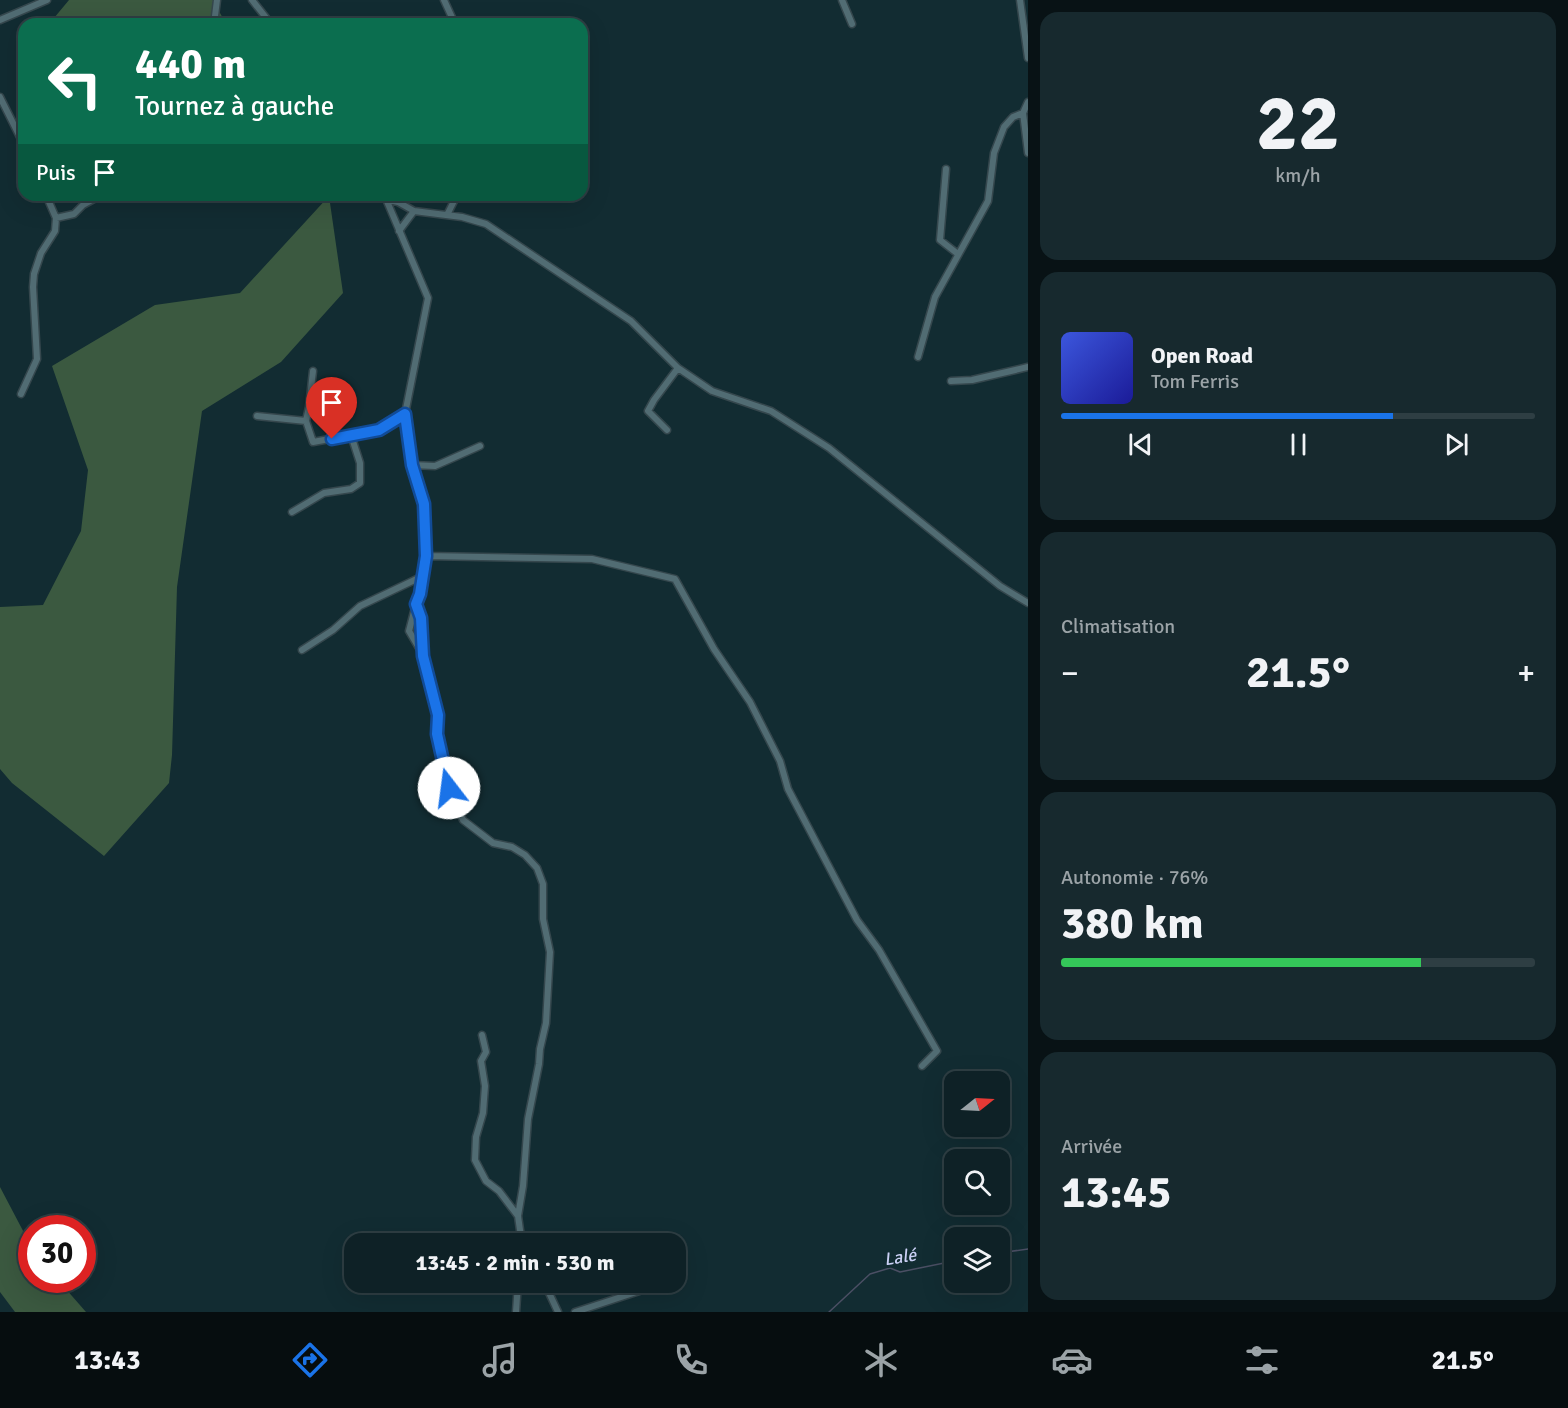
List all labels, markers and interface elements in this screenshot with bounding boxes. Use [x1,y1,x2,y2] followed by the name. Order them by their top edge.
[135,39,246,90] text: 440 m
[36,42,114,120] icon: left
[1256,76,1340,172] text: 22
[135,90,334,123] text: Tournez à gauche
[88,156,121,189] icon: arrive
[36,159,76,186] text: Puis
[1275,163,1321,188] text: km/h
[1151,342,1253,369] text: Open Road
[1151,369,1239,394] text: Tom Ferris
[306,377,357,439] pin
[315,386,348,419] icon: arrive
[1124,428,1157,461] icon: previous
[1282,428,1315,461] icon: pause
[1440,428,1473,461] icon: next
[1061,614,1175,639] text: Climatisation
[1246,645,1350,700] text: 21.5°
[1061,653,1079,694] text: −
[1517,653,1535,694] text: +
[417,756,481,820] position arrow
[1061,865,1208,890] text: Autonomie · 76%
[1061,896,1204,951] text: 380 km
[944,1071,1010,1137] north arrow
[944,1071,1010,1293] map controls
[1061,1134,1122,1159] text: Arrivée
[944,1149,1010,1215] button: search
[1061,1165,1171,1220] text: 13:45
[18,1215,96,1293] speed limit sign: 30
[944,1227,1010,1293] button: layers
[882,1243,920,1270] water label: Lalé
[415,1249,615,1276] text: 13:45 · 2 min · 530 m
[289,1339,331,1381] icon: directions
[479,1339,521,1381] icon: music
[670,1339,712,1381] icon: phone
[860,1339,902,1381] icon: climate
[1051,1339,1093,1381] icon: car
[1241,1339,1283,1381] icon: filters
[74,1344,140,1377] text: 13:43
[1431,1344,1494,1377] text: 21.5°

